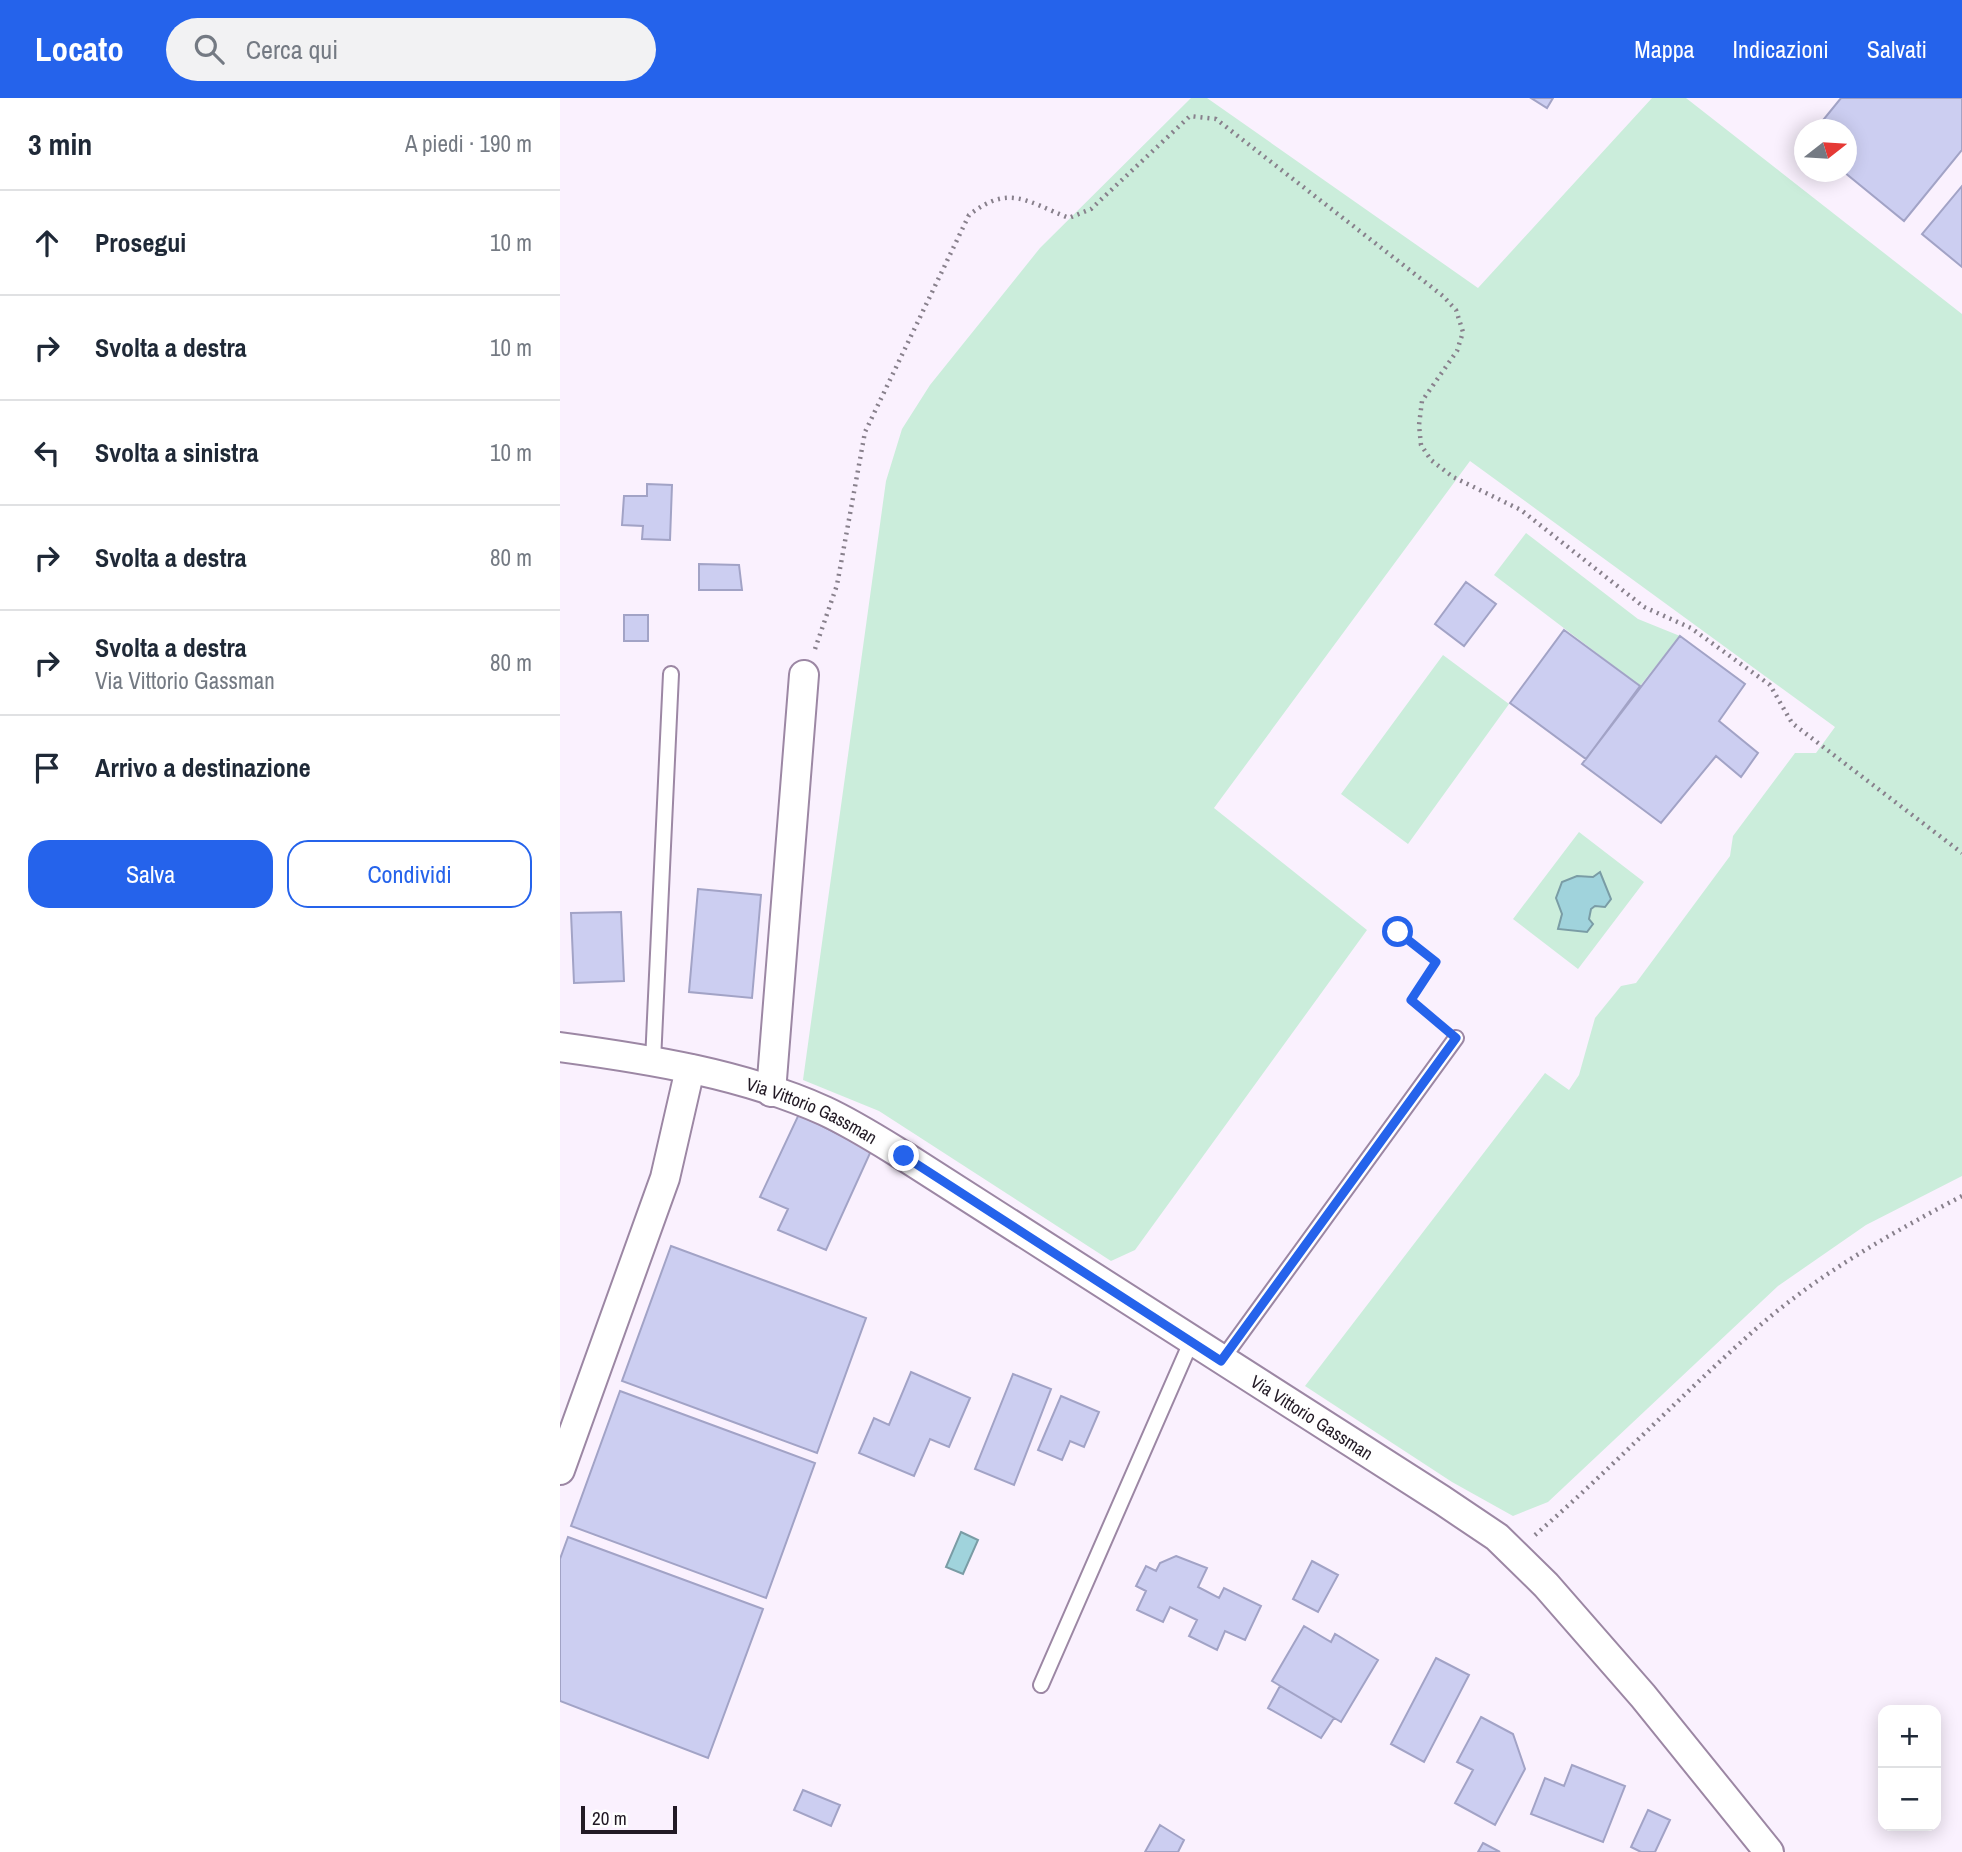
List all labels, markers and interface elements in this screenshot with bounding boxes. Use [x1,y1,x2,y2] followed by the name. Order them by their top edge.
[166,18,656,81] search box
[35,27,124,71] text: Locato
[190,30,228,68] icon: search
[246,32,338,67] text: Cerca qui
[1634,33,1695,65] text: Mappa
[1733,33,1829,65] text: Indicazioni
[1867,33,1927,65] text: Salvati
[1794,119,1857,182] north arrow
[28,124,92,164] text: 3 min
[405,128,532,159] text: A piedi · 190 m
[28,224,66,262] icon: ahead
[95,225,186,260] text: Prosegui
[490,227,532,258] text: 10 m
[28,329,66,367] icon: right
[95,330,247,365] text: Svolta a destra
[490,332,532,363] text: 10 m
[28,434,66,472] icon: left
[95,435,259,470] text: Svolta a sinistra
[490,437,532,468] text: 10 m
[28,539,66,577] icon: right
[95,540,247,575] text: Svolta a destra
[490,542,532,573] text: 80 m
[95,630,247,665] text: Svolta a destra
[28,644,66,682] icon: right
[490,647,532,678] text: 80 m
[95,665,275,696] text: Via Vittorio Gassman
[28,749,66,787] icon: arrive
[95,750,311,785] text: Arrivo a destinazione
[28,840,273,908] button: Salva
[287,840,532,908] button: Condividi
[1382,916,1413,947] route start
[744,1071,882,1149] street label: Via Vittorio Gassman
[888,1140,919,1171] route end
[1246,1369,1378,1465] street label: Via Vittorio Gassman
[1878,1705,1941,1831] map controls
[1878,1705,1941,1768] button: +
[1878,1768,1941,1831] button: −
[581,1803,677,1835] scale bar
[592,1805,627,1831] text: 20 m

